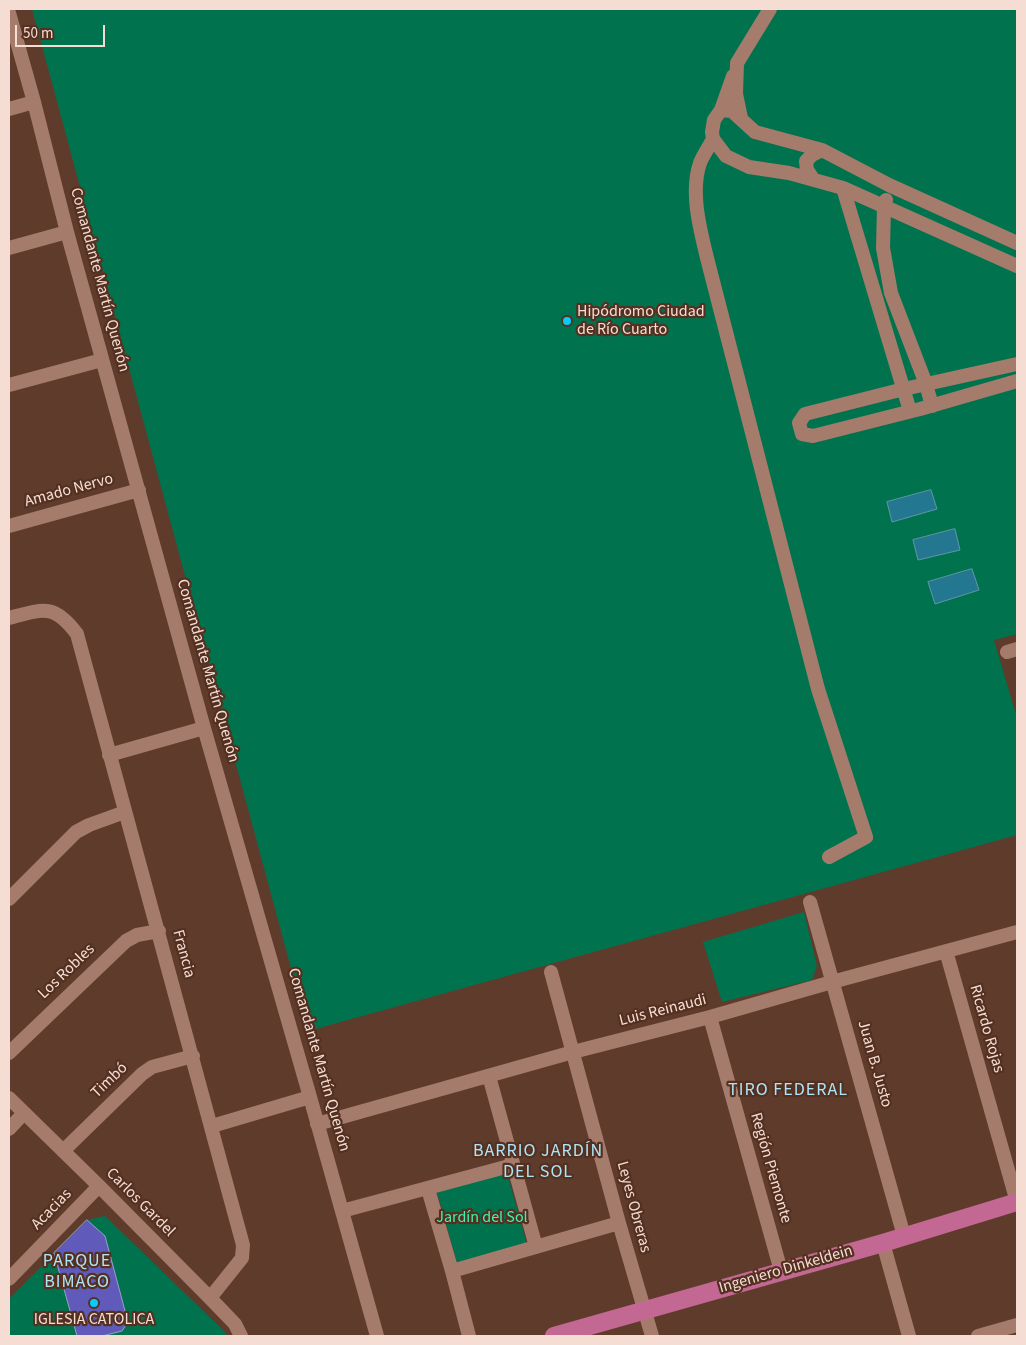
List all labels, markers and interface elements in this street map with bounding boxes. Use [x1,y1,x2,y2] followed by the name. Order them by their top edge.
[18,15,108,47] scale bar
[23,23,53,44] text: 50 m
[65,186,133,374] street label: Comandante Martín Quenón
[577,302,705,340] place label: Hipódromo Ciudad de Río Cuarto
[561,315,573,327] marker: Hipódromo Ciudad de Río Cuarto
[23,470,115,512] street label: Amado Nervo
[172,577,242,765] street label: Comandante Martín Quenón
[167,928,199,980] street label: Francia
[35,940,99,1004] street label: Los Robles
[283,966,353,1154] street label: Comandante Martín Quenón
[964,983,1008,1075] street label: Ricardo Rojas
[617,991,709,1031] street label: Luis Reinaudi
[852,1018,896,1110] street label: Juan B. Justo
[88,1059,132,1103] street label: Timbó
[727,1080,849,1102] district label: TIRO FEDERAL
[745,1111,795,1225] street label: Región Piemonte
[471,1141,605,1184] district label: BARRIO JARDÍN DEL SOL
[612,1159,654,1255] street label: Leyes Obreras
[102,1165,178,1241] street label: Carlos Gardel
[28,1185,76,1235] street label: Acacias
[436,1208,528,1228] park label: Jardín del Sol
[717,1242,855,1298] street label: Ingeniero Dinkeldein
[42,1251,112,1294] district label: PARQUE BIMACO
[88,1297,100,1309] marker: IGLESIA CATOLICA
[34,1310,154,1330] place label: IGLESIA CATOLICA

